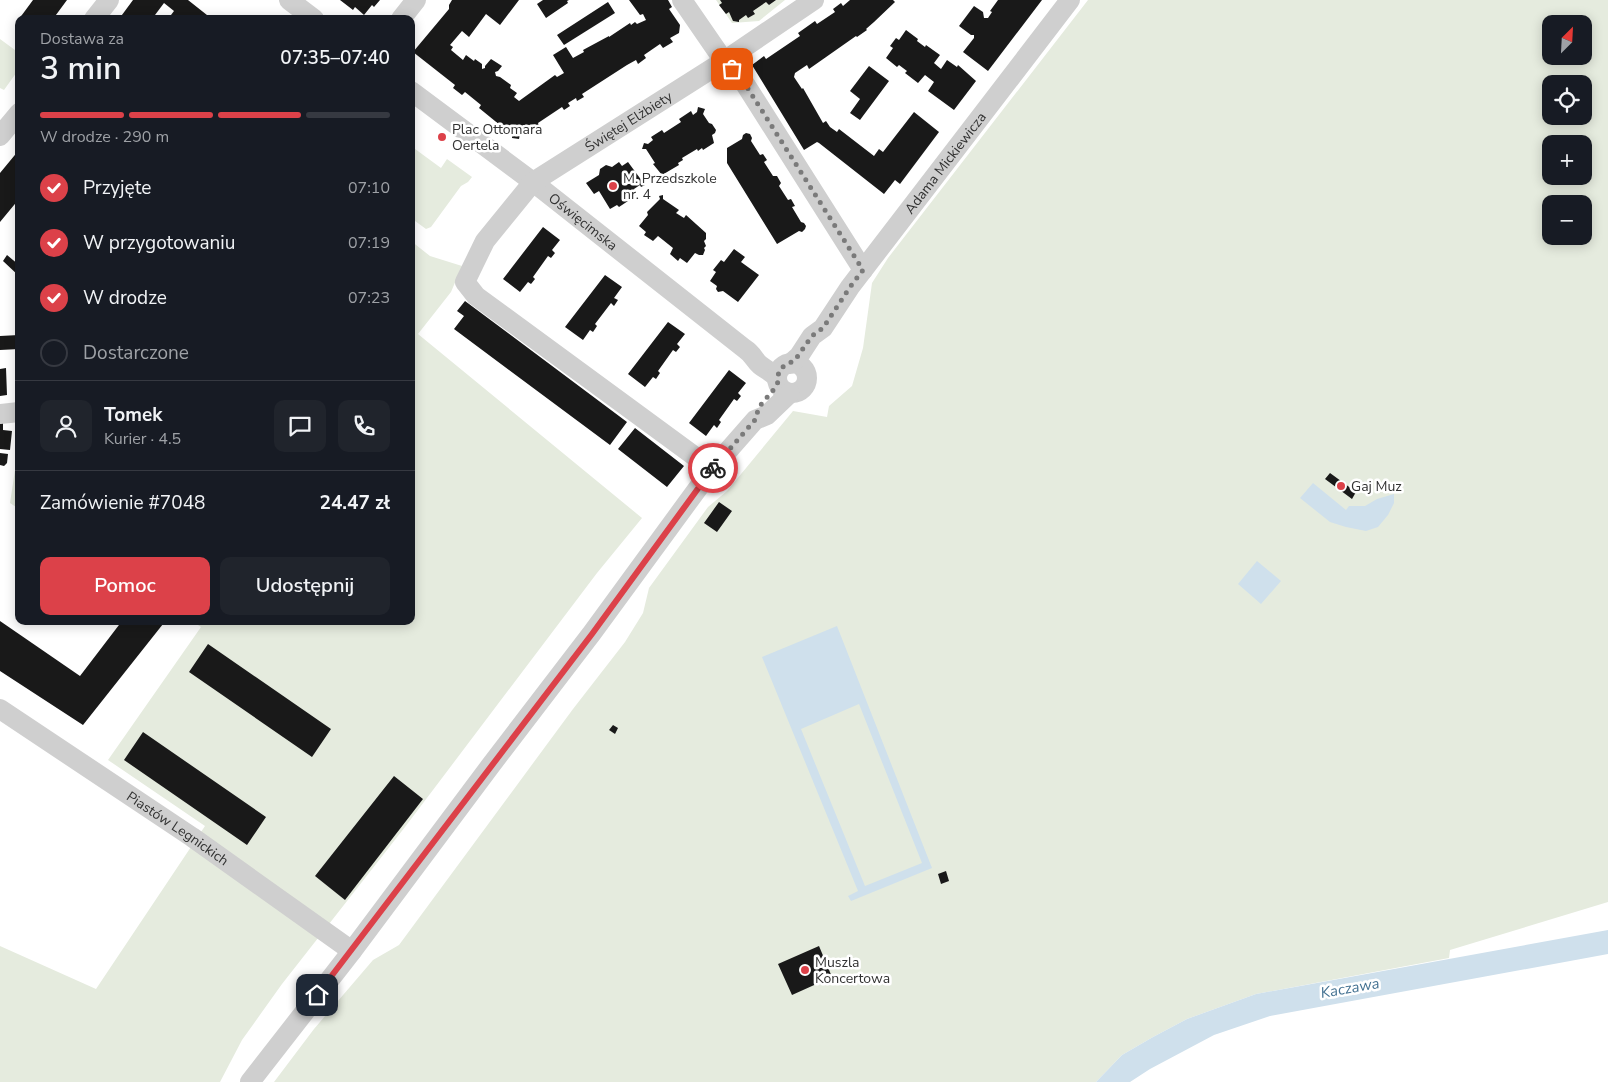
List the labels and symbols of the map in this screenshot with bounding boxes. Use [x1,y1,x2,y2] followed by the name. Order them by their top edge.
[1542,15,1592,65] north arrow
[711,48,753,90] pin
[581,86,676,156] street label: Świętej Elżbiety
[900,108,990,218] street label: Adama Mickiewicza
[452,120,542,155] place label: Plac Ottomara Oertela
[436,131,448,143] marker: Plac Ottomara Oertela
[623,169,717,204] place label: M. Przedszkole nr. 4
[607,180,619,192] marker: M. Przedszkole nr. 4
[545,188,621,255] street label: Oświęcimska
[688,443,738,493] courier
[1351,477,1402,496] place label: Gaj Muz
[1335,480,1347,492] marker: Gaj Muz
[123,787,233,870] street label: Piastów Legnickich
[815,953,890,988] place label: Muszla Koncertowa
[799,964,811,976] marker: Muszla Koncertowa
[1319,973,1381,1003] water label: Kaczawa
[296,974,338,1016] pin

